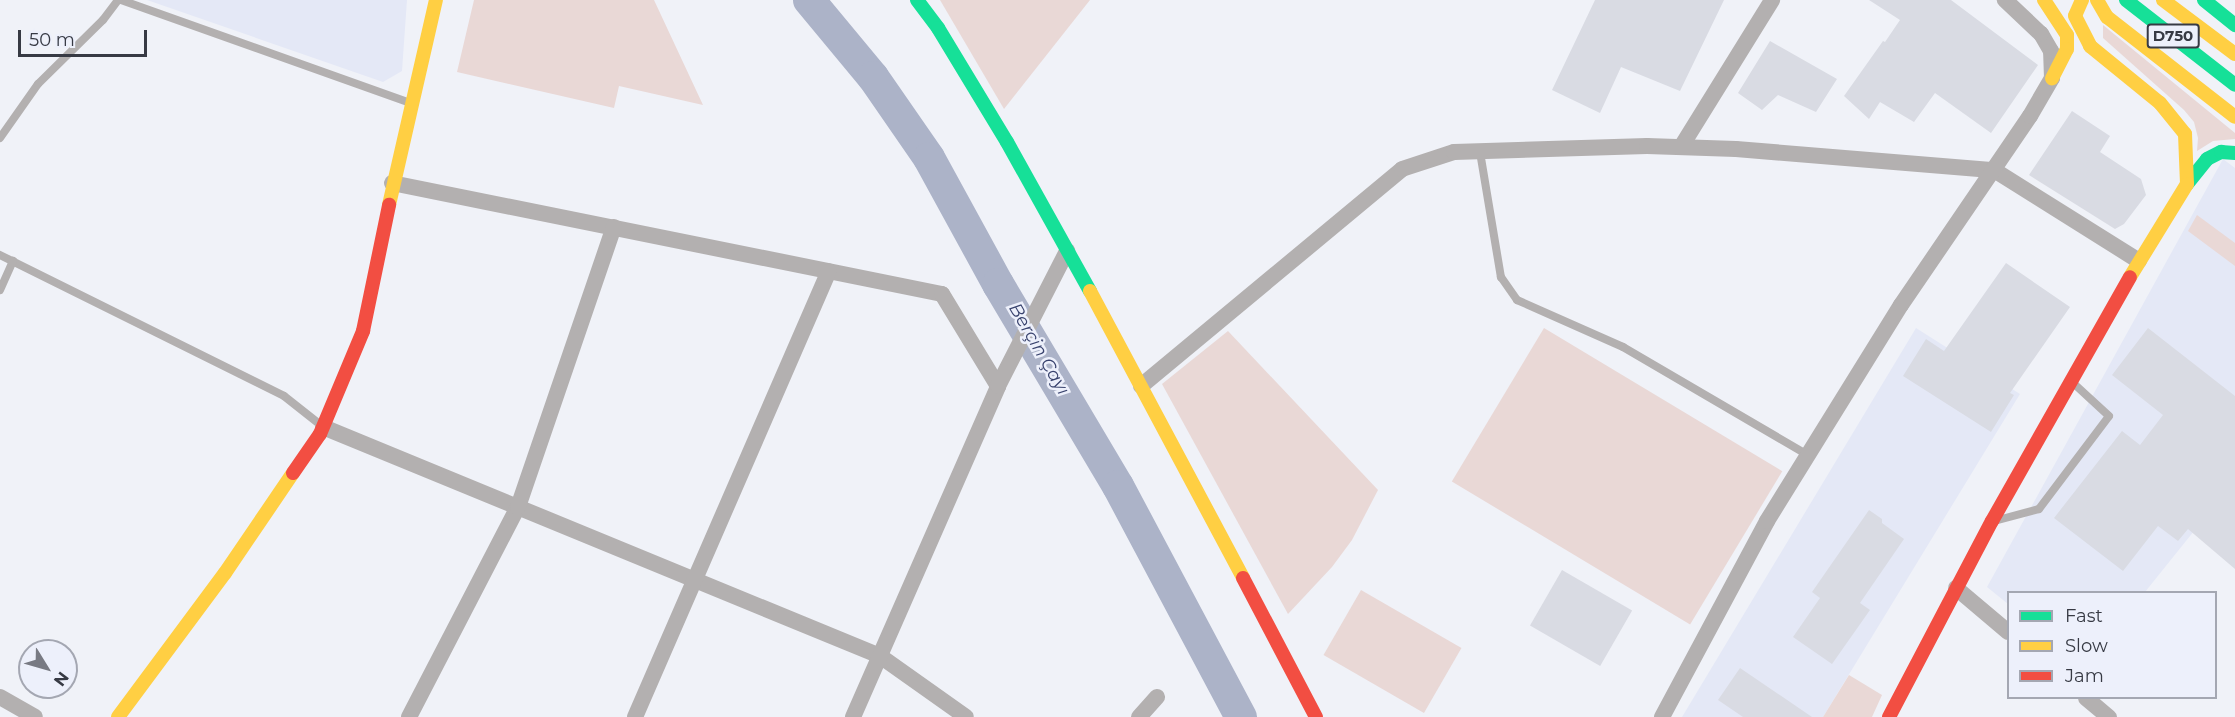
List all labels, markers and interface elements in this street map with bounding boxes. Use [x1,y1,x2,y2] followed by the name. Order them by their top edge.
[21,18,150,56] scale bar
[2146,24,2200,48] road number: D750
[29,29,75,51] text: 50 m
[1004,299,1074,399] water label: Berçin Çayı
[2007,591,2217,699] legend
[2065,605,2103,627] text: Fast
[2065,635,2108,657] text: Slow
[18,639,78,699] north arrow
[2065,665,2104,687] text: Jam
[50,668,73,690] text: N

